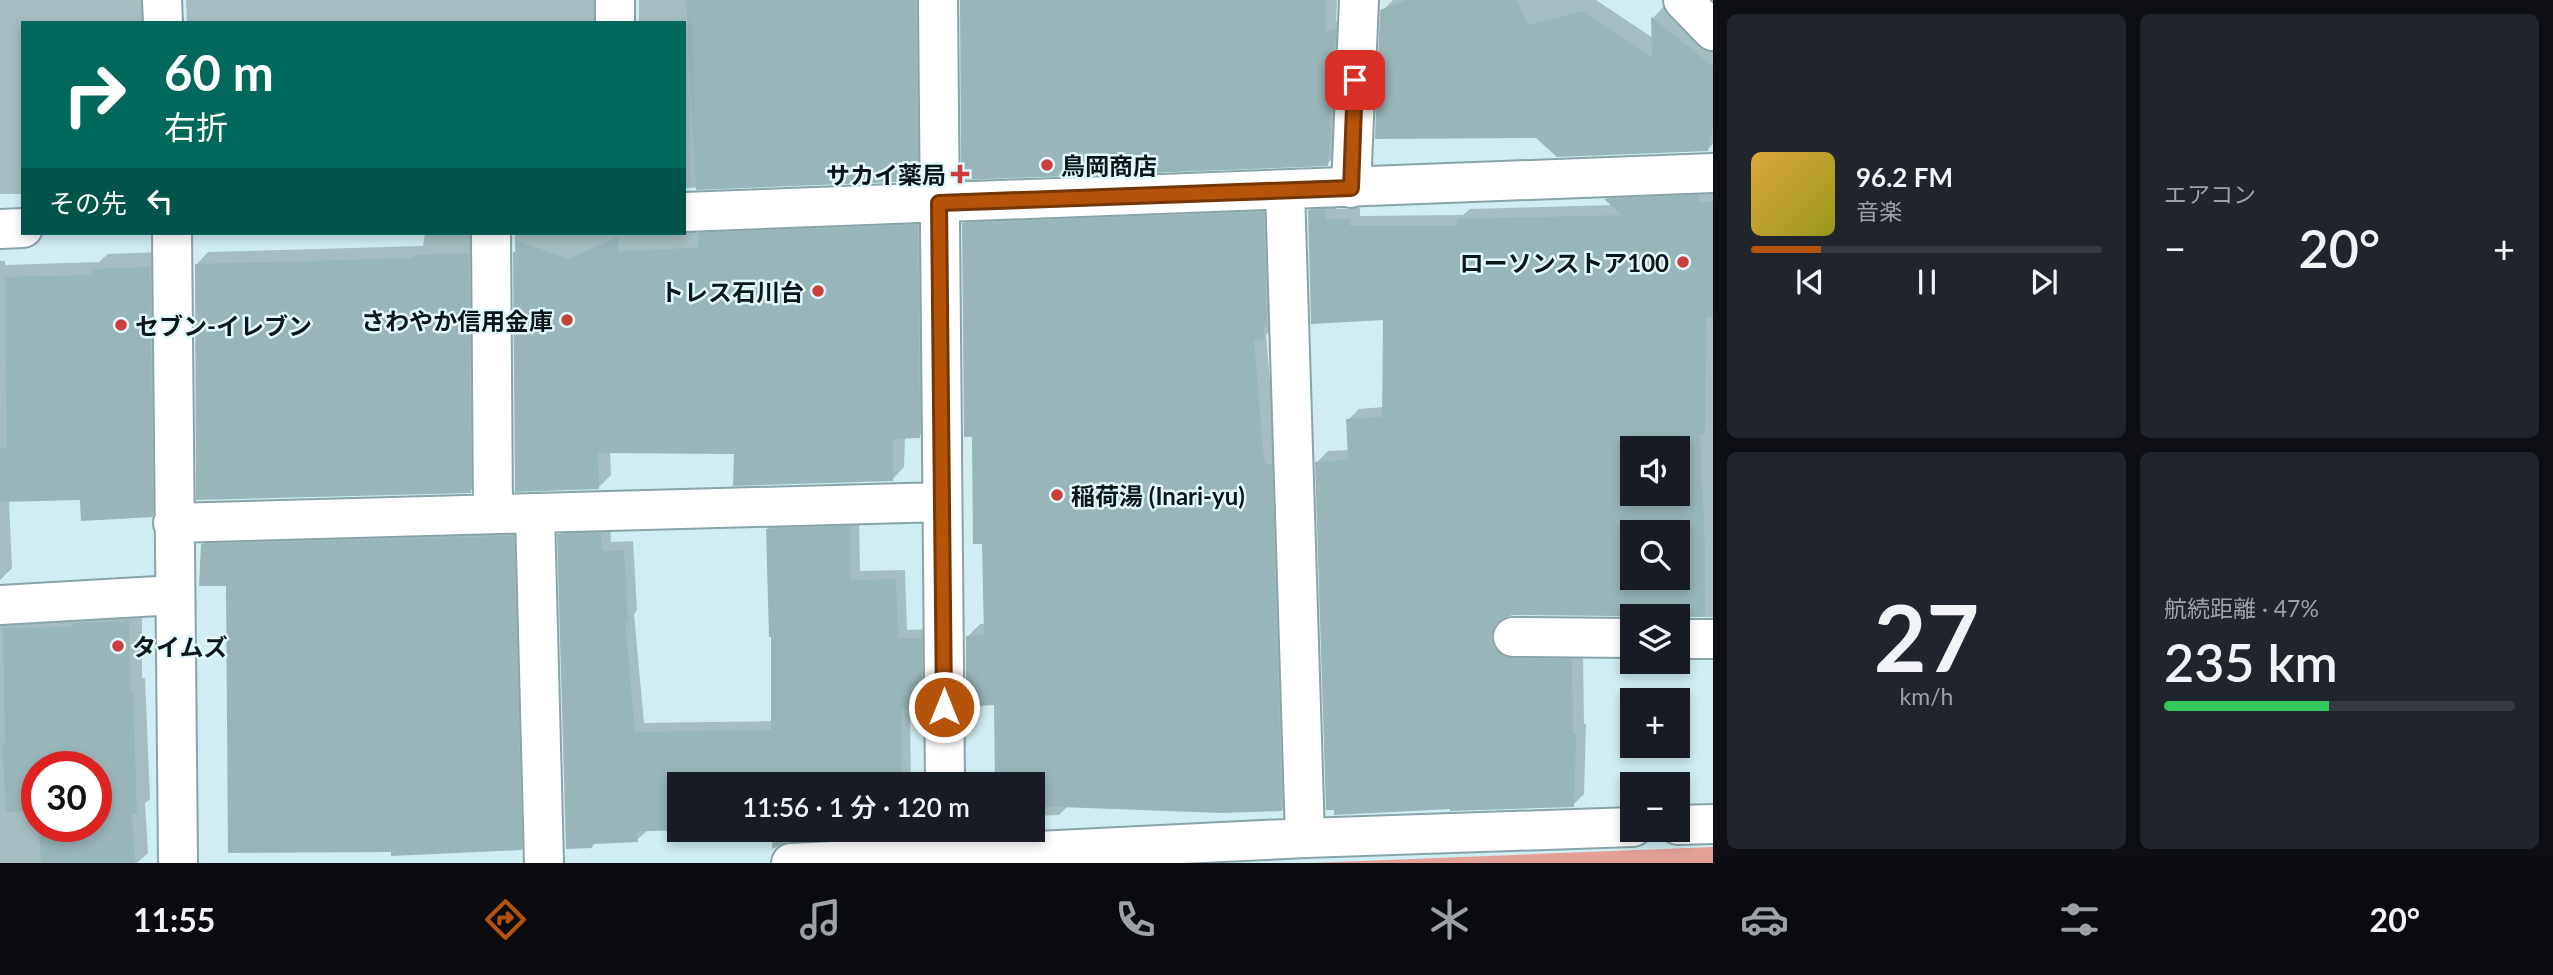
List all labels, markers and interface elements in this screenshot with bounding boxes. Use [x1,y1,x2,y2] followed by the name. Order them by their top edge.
[164,43,274,101] text: 60 m
[49,49,140,140] icon: right
[1325,50,1385,110] pin
[1336,61,1374,99] icon: arrive
[164,107,228,146] text: 右折
[1061,151,1157,180] place label: 鳥岡商店
[1039,157,1055,173] marker: 鳥岡商店
[826,160,946,189] place label: サカイ薬局
[1856,161,1953,193] text: 96.2 FM
[952,166,968,182] marker: サカイ薬局
[2164,180,2256,208] text: エアコン
[141,182,179,220] icon: left
[49,187,127,219] text: その先
[1856,197,1902,225] text: 音楽
[2299,217,2380,279] text: 20°
[2164,225,2186,271] text: −
[2493,225,2515,271] text: +
[1460,248,1669,277] place label: ローソンストア100
[1675,254,1691,270] marker: ローソンストア100
[1791,263,1829,301] icon: previous
[1908,263,1946,301] icon: pause
[2025,263,2063,301] icon: next
[660,277,804,306] place label: トレス石川台
[810,283,826,299] marker: トレス石川台
[361,306,553,335] place label: さわやか信用金庫
[135,311,312,340] place label: セブン-イレブン
[559,312,575,328] marker: さわやか信用金庫
[113,317,129,333] marker: セブン-イレブン
[1620,436,1690,842] map controls
[1620,436,1690,506] button: sound
[1071,481,1245,510] place label: 稲荷湯 (Inari-yu)
[1049,487,1065,503] marker: 稲荷湯 (Inari-yu)
[1620,520,1690,590] button: search
[1874,582,1979,691] text: 27
[2164,594,2319,622] text: 航続距離 · 47%
[1620,604,1690,674] button: layers
[2164,631,2338,693] text: 235 km
[132,632,228,661] place label: タイムズ
[110,638,126,654] marker: タイムズ
[907,670,981,744] position arrow
[1900,682,1953,710] text: km/h
[1620,688,1690,758] button: +
[21,751,112,842] speed limit sign: 30
[1620,772,1690,842] button: −
[742,791,970,823] text: 11:56 · 1 分 · 120 m
[481,895,530,944] icon: directions
[796,895,845,944] icon: music
[1111,895,1160,944] icon: phone
[1425,895,1474,944] icon: climate
[1740,895,1789,944] icon: car
[2055,895,2104,944] icon: filters
[133,900,215,939] text: 11:55
[2370,900,2420,939] text: 20°

